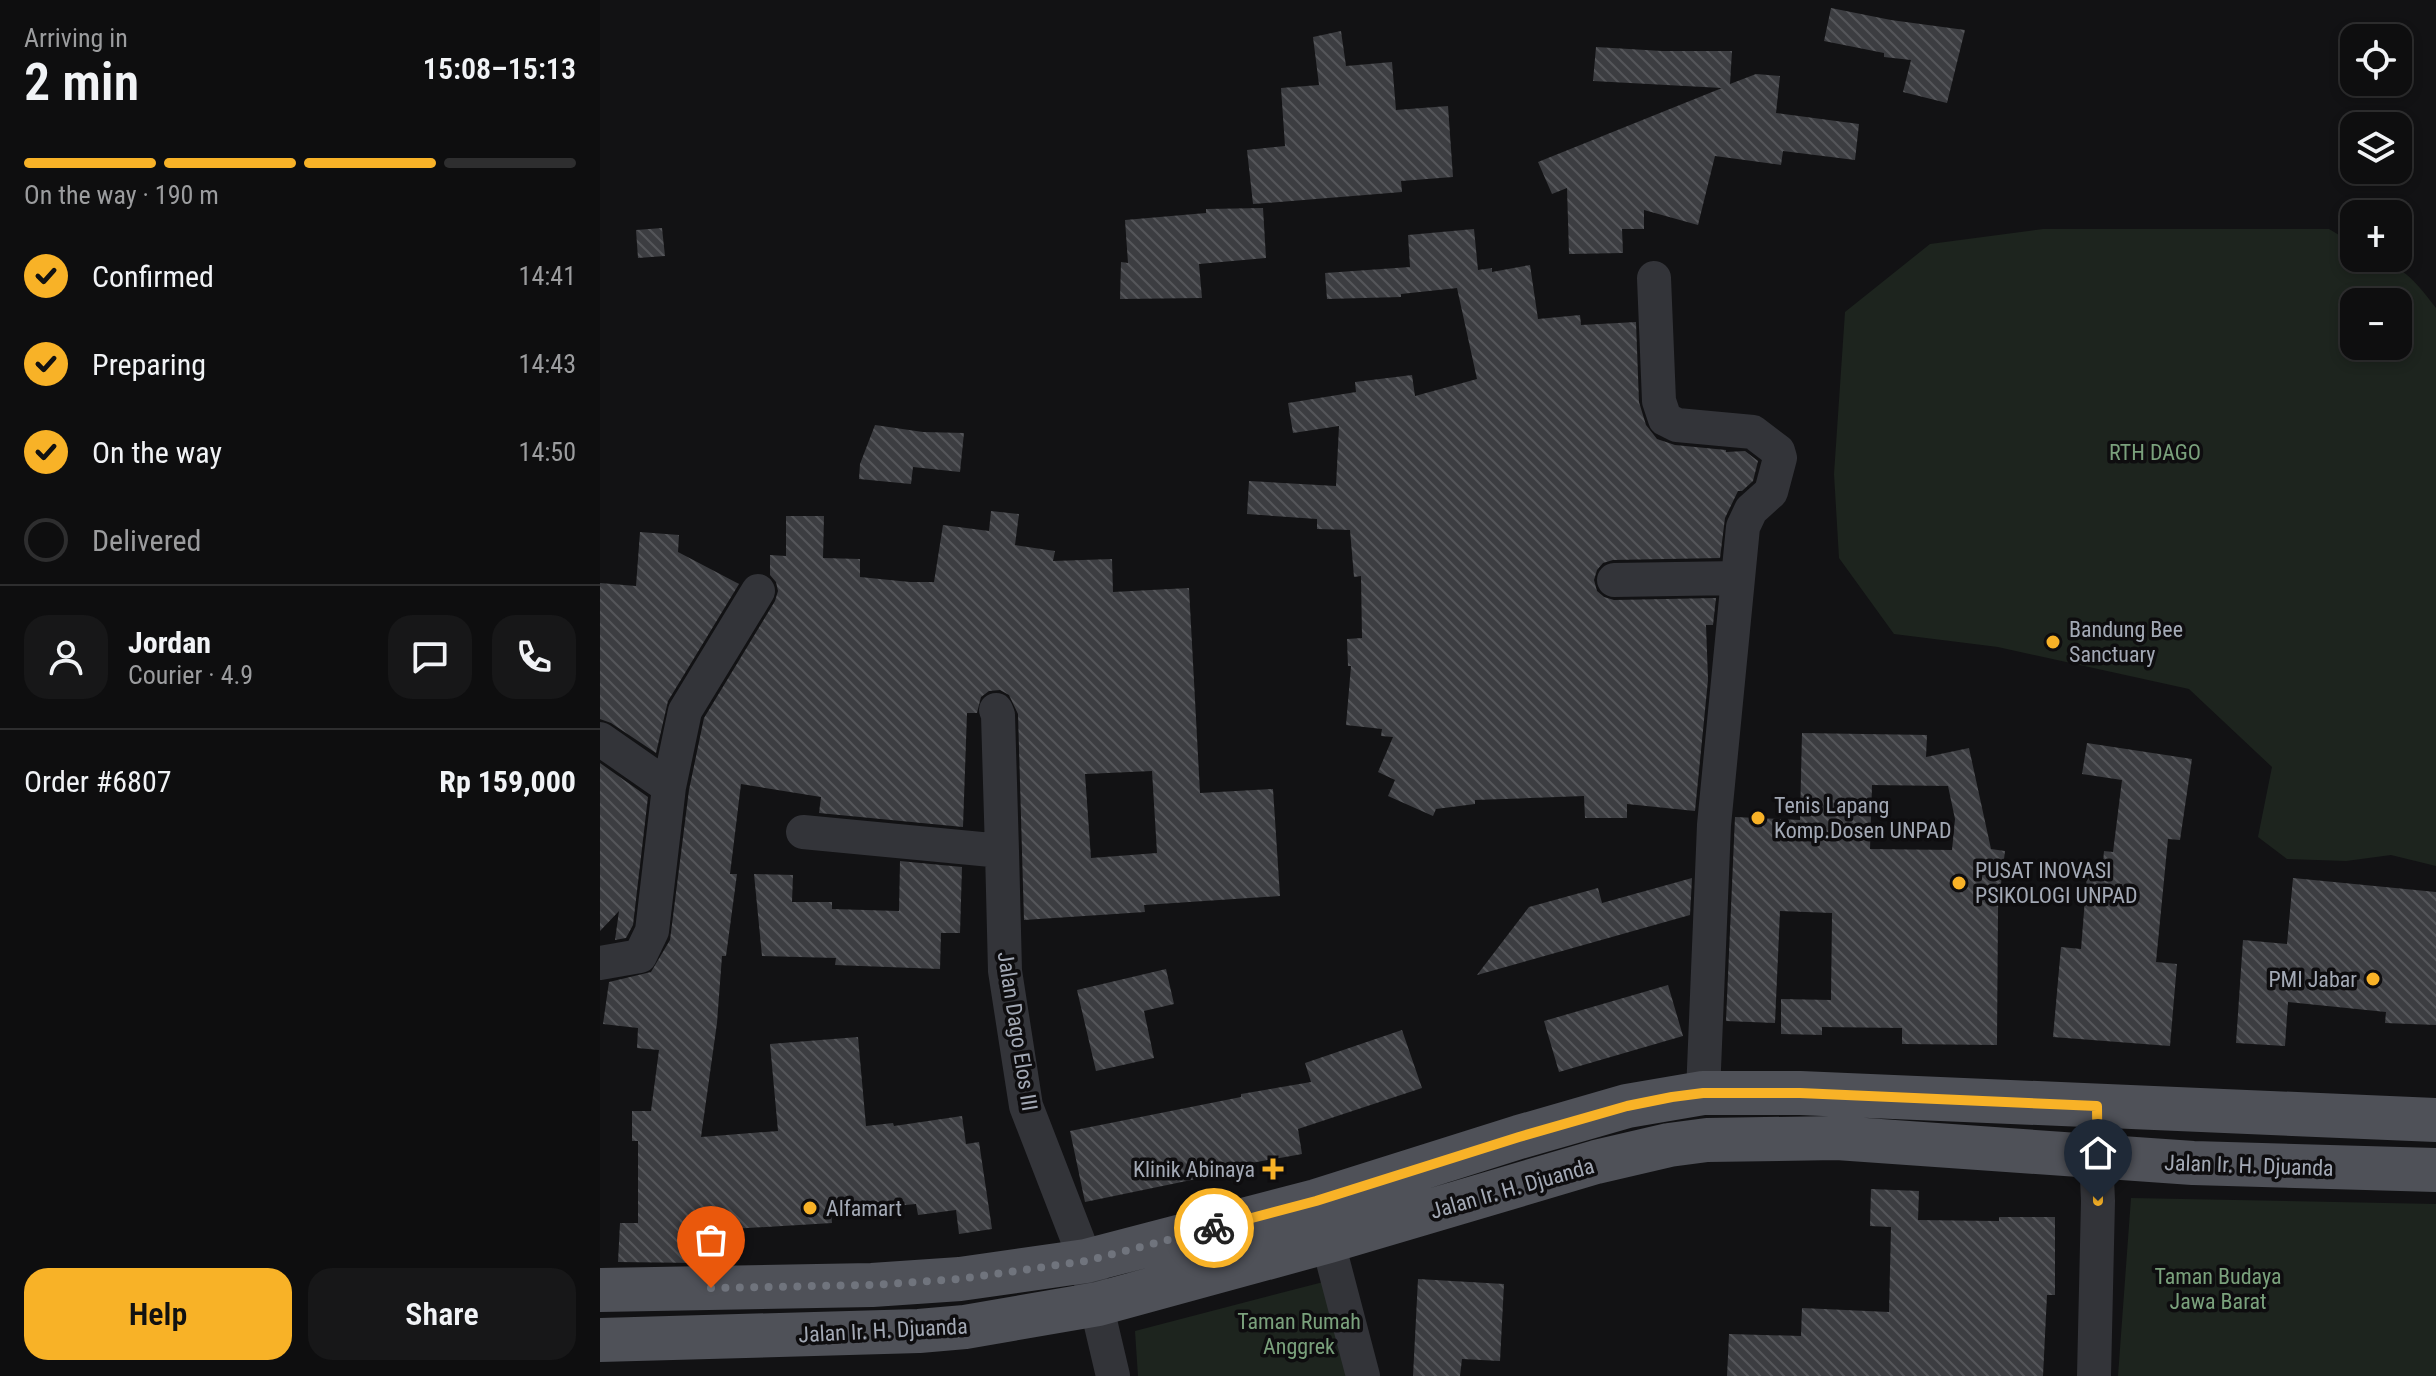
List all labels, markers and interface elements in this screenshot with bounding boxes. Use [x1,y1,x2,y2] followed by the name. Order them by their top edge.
[24,23,128,53] text: Arriving in
[2340,24,2412,360] map controls
[2340,24,2412,96] button: locate
[423,51,576,86] text: 15:08–15:13
[24,52,139,113] text: 2 min
[2340,112,2412,184] button: layers
[24,180,219,210] text: On the way · 190 m
[2340,200,2412,272] button: +
[24,254,68,298] icon: check
[92,259,214,294] text: Confirmed
[519,261,576,291] text: 14:41
[2340,288,2412,360] button: −
[24,342,68,386] icon: check
[92,347,206,382] text: Preparing
[519,349,576,379] text: 14:43
[24,430,68,474] icon: check
[92,435,222,470] text: On the way
[519,437,576,467] text: 14:50
[2109,440,2201,465] park label: RTH DAGO
[92,523,201,558] text: Delivered
[24,615,108,699] button: person
[388,615,472,699] button: chat
[492,615,576,699] button: phone
[2069,617,2183,667] place label: Bandung Bee Sanctuary
[128,625,211,660] text: Jordan
[2044,633,2062,651] marker: Bandung Bee Sanctuary
[128,660,253,690] text: Courier · 4.9
[24,764,172,799] text: Order #6807
[439,764,576,799] text: Rp 159,000
[1774,793,1952,843] place label: Tenis Lapang Komp.Dosen UNPAD
[1749,809,1767,827] marker: Tenis Lapang Komp.Dosen UNPAD
[1975,858,2137,908] place label: PUSAT INOVASI PSIKOLOGI UNPAD
[1950,874,1968,892] marker: PUSAT INOVASI PSIKOLOGI UNPAD
[993,950,1042,1113] street label: Jalan Dago Elos III
[2268,967,2357,992] place label: PMI Jabar
[2364,970,2382,988] marker: PMI Jabar
[2064,1119,2132,1201] pin
[2076,1131,2120,1175] icon: home
[2164,1150,2334,1181] street label: Jalan Ir. H. Djuanda
[1427,1153,1597,1224] street label: Jalan Ir. H. Djuanda
[1133,1157,1255,1182] place label: Klinik Abinaya
[1262,1158,1284,1180] marker: Klinik Abinaya
[1174,1188,1254,1268] courier
[826,1196,902,1221] place label: Alfamart
[801,1199,819,1217] marker: Alfamart
[677,1206,745,1288] pin
[1192,1206,1236,1250] icon: bike
[689,1218,733,1262] icon: bag
[2154,1264,2282,1314] park label: Taman Budaya Jawa Barat
[24,1268,292,1360] button: Help
[308,1268,576,1360] button: Share
[1237,1309,1361,1359] park label: Taman Rumah Anggrek
[798,1314,968,1347] street label: Jalan Ir. H. Djuanda

